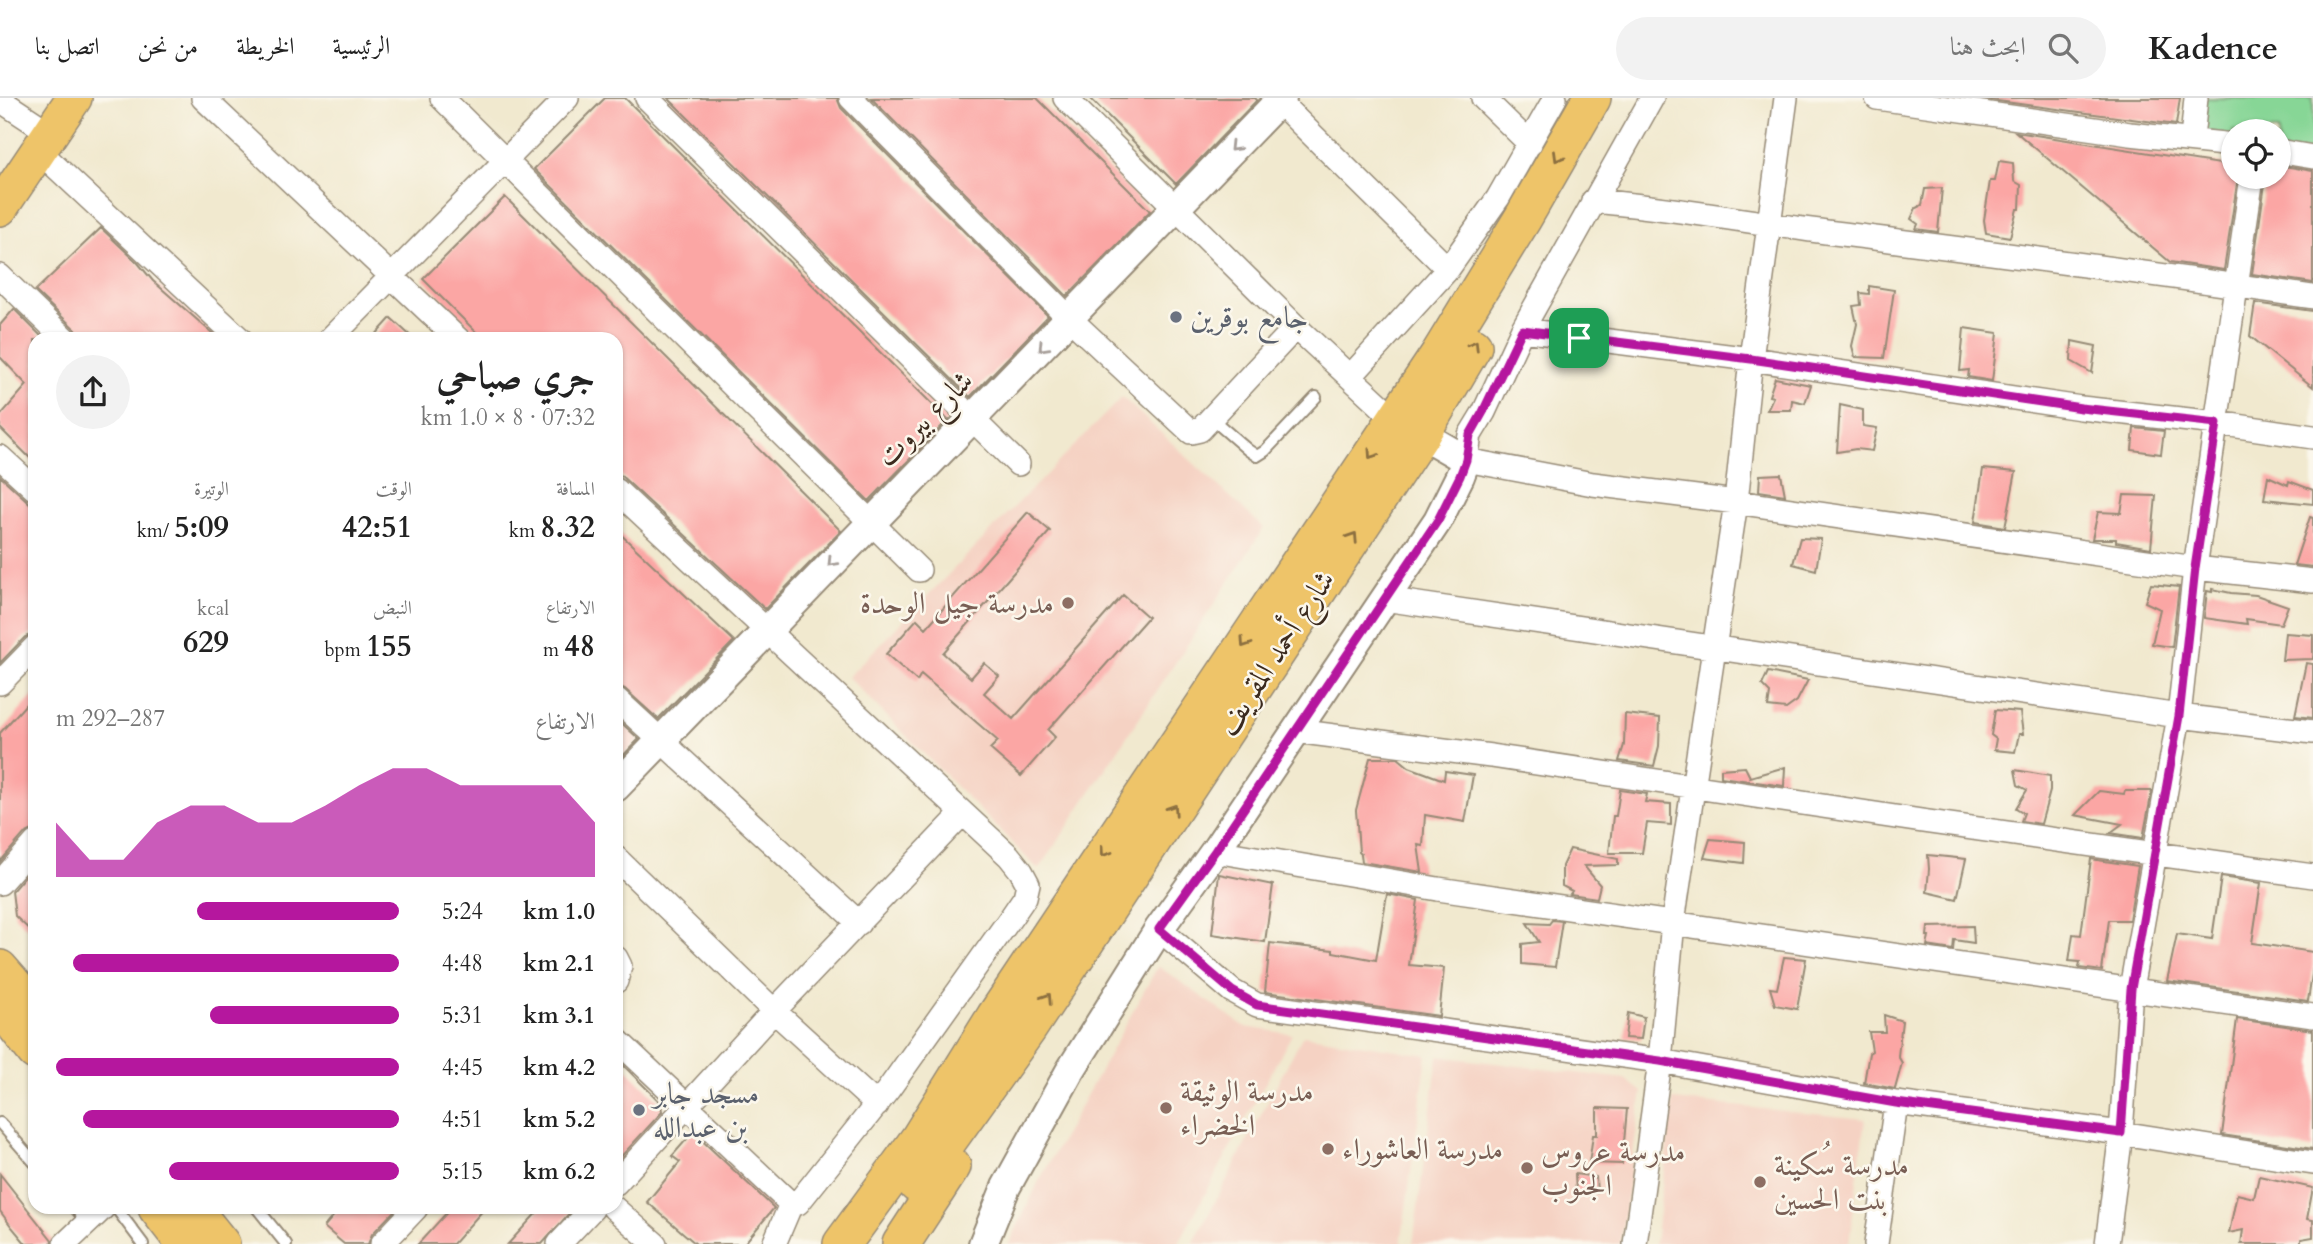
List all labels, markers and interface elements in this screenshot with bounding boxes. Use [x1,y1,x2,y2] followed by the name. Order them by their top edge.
[1616,17,2106,80] search box
[2148,26,2278,71] text: Kadence
[1950,29,2026,64] text: ابحث هنا
[2044,29,2082,67] icon: search
[35,30,99,63] text: اتصل بنا
[137,30,198,63] text: من نحن
[236,30,295,63] text: الخريطة
[333,30,390,63] text: الرئيسية
[2221,119,2291,189] map controls
[2221,119,2291,189] button: locate
[1230,139,1242,151] one-way arrow
[1553,150,1566,163] one-way arrow
[1190,297,1308,344] place label: جامع بوقرين
[1549,308,1609,368] pin
[1168,309,1184,325] marker: جامع بوقرين
[1560,319,1598,357] icon: arrive
[1038,339,1051,352] one-way arrow
[1466,340,1479,353] one-way arrow
[436,350,595,402] text: جري صباحي
[56,355,130,429] button: share
[867,361,985,479] street label: شارع بيروت
[421,402,595,433] text: 07:32 · 8 × 1.0 km
[1367,446,1380,459] one-way arrow
[194,476,229,502] text: الوتيرة
[376,476,412,502] text: الوقت
[556,476,595,502] text: المسافة
[174,507,229,548] text: 5:09
[342,507,412,548] text: 42:51
[540,507,595,548] text: 8.32
[137,518,174,544] text: /km
[509,518,540,544] text: km
[1344,532,1357,545] one-way arrow
[828,554,841,567] one-way arrow
[1206,562,1348,746] street label: شارع أحمد المقريف
[860,583,1054,624] place label: مدرسة جيل الوحدة
[373,595,412,621] text: النبض
[546,595,595,621] text: الارتفاع
[1060,595,1076,611] marker: مدرسة جيل الوحدة
[197,596,229,622] text: kcal
[183,622,229,663] text: 629
[366,626,412,667] text: 155
[564,626,595,667] text: 48
[1241,635,1254,648] one-way arrow
[324,637,366,663] text: bpm
[543,637,564,663] text: m
[56,703,165,734] text: 287–292 m
[535,706,595,737] text: الارتفاع
[1165,803,1178,816] one-way arrow
[1101,844,1113,857] one-way arrow
[442,896,483,927] text: 5:24
[523,896,595,927] text: 1.0 km
[442,948,483,979] text: 4:48
[523,948,595,979] text: 2.1 km
[1039,993,1052,1006] one-way arrow
[442,1000,483,1031] text: 5:31
[523,1000,595,1031] text: 3.1 km
[442,1052,483,1083] text: 4:45
[523,1052,595,1083] text: 4.2 km
[1180,1071,1314,1146] place label: مدرسة الوثيقة الخضراء
[650,1073,759,1148] place label: مسجد جابر بن عبدالله
[1158,1100,1174,1116] marker: مدرسة الوثيقة الخضراء
[631,1102,647,1118] marker: مسجد جابر بن عبدالله
[442,1104,483,1135] text: 4:51
[523,1104,595,1135] text: 5.2 km
[1342,1129,1503,1170] place label: مدرسة العاشوراء
[1541,1131,1686,1206] place label: مدرسة عروس الجنوب
[1774,1140,1909,1220] place label: مدرسة سُكينة بنت الحسين
[1320,1141,1336,1157] marker: مدرسة العاشوراء
[442,1156,483,1187] text: 5:15
[523,1156,595,1187] text: 6.2 km
[1519,1160,1535,1176] marker: مدرسة عروس الجنوب
[1752,1174,1768,1190] marker: مدرسة سُكينة بنت الحسين

